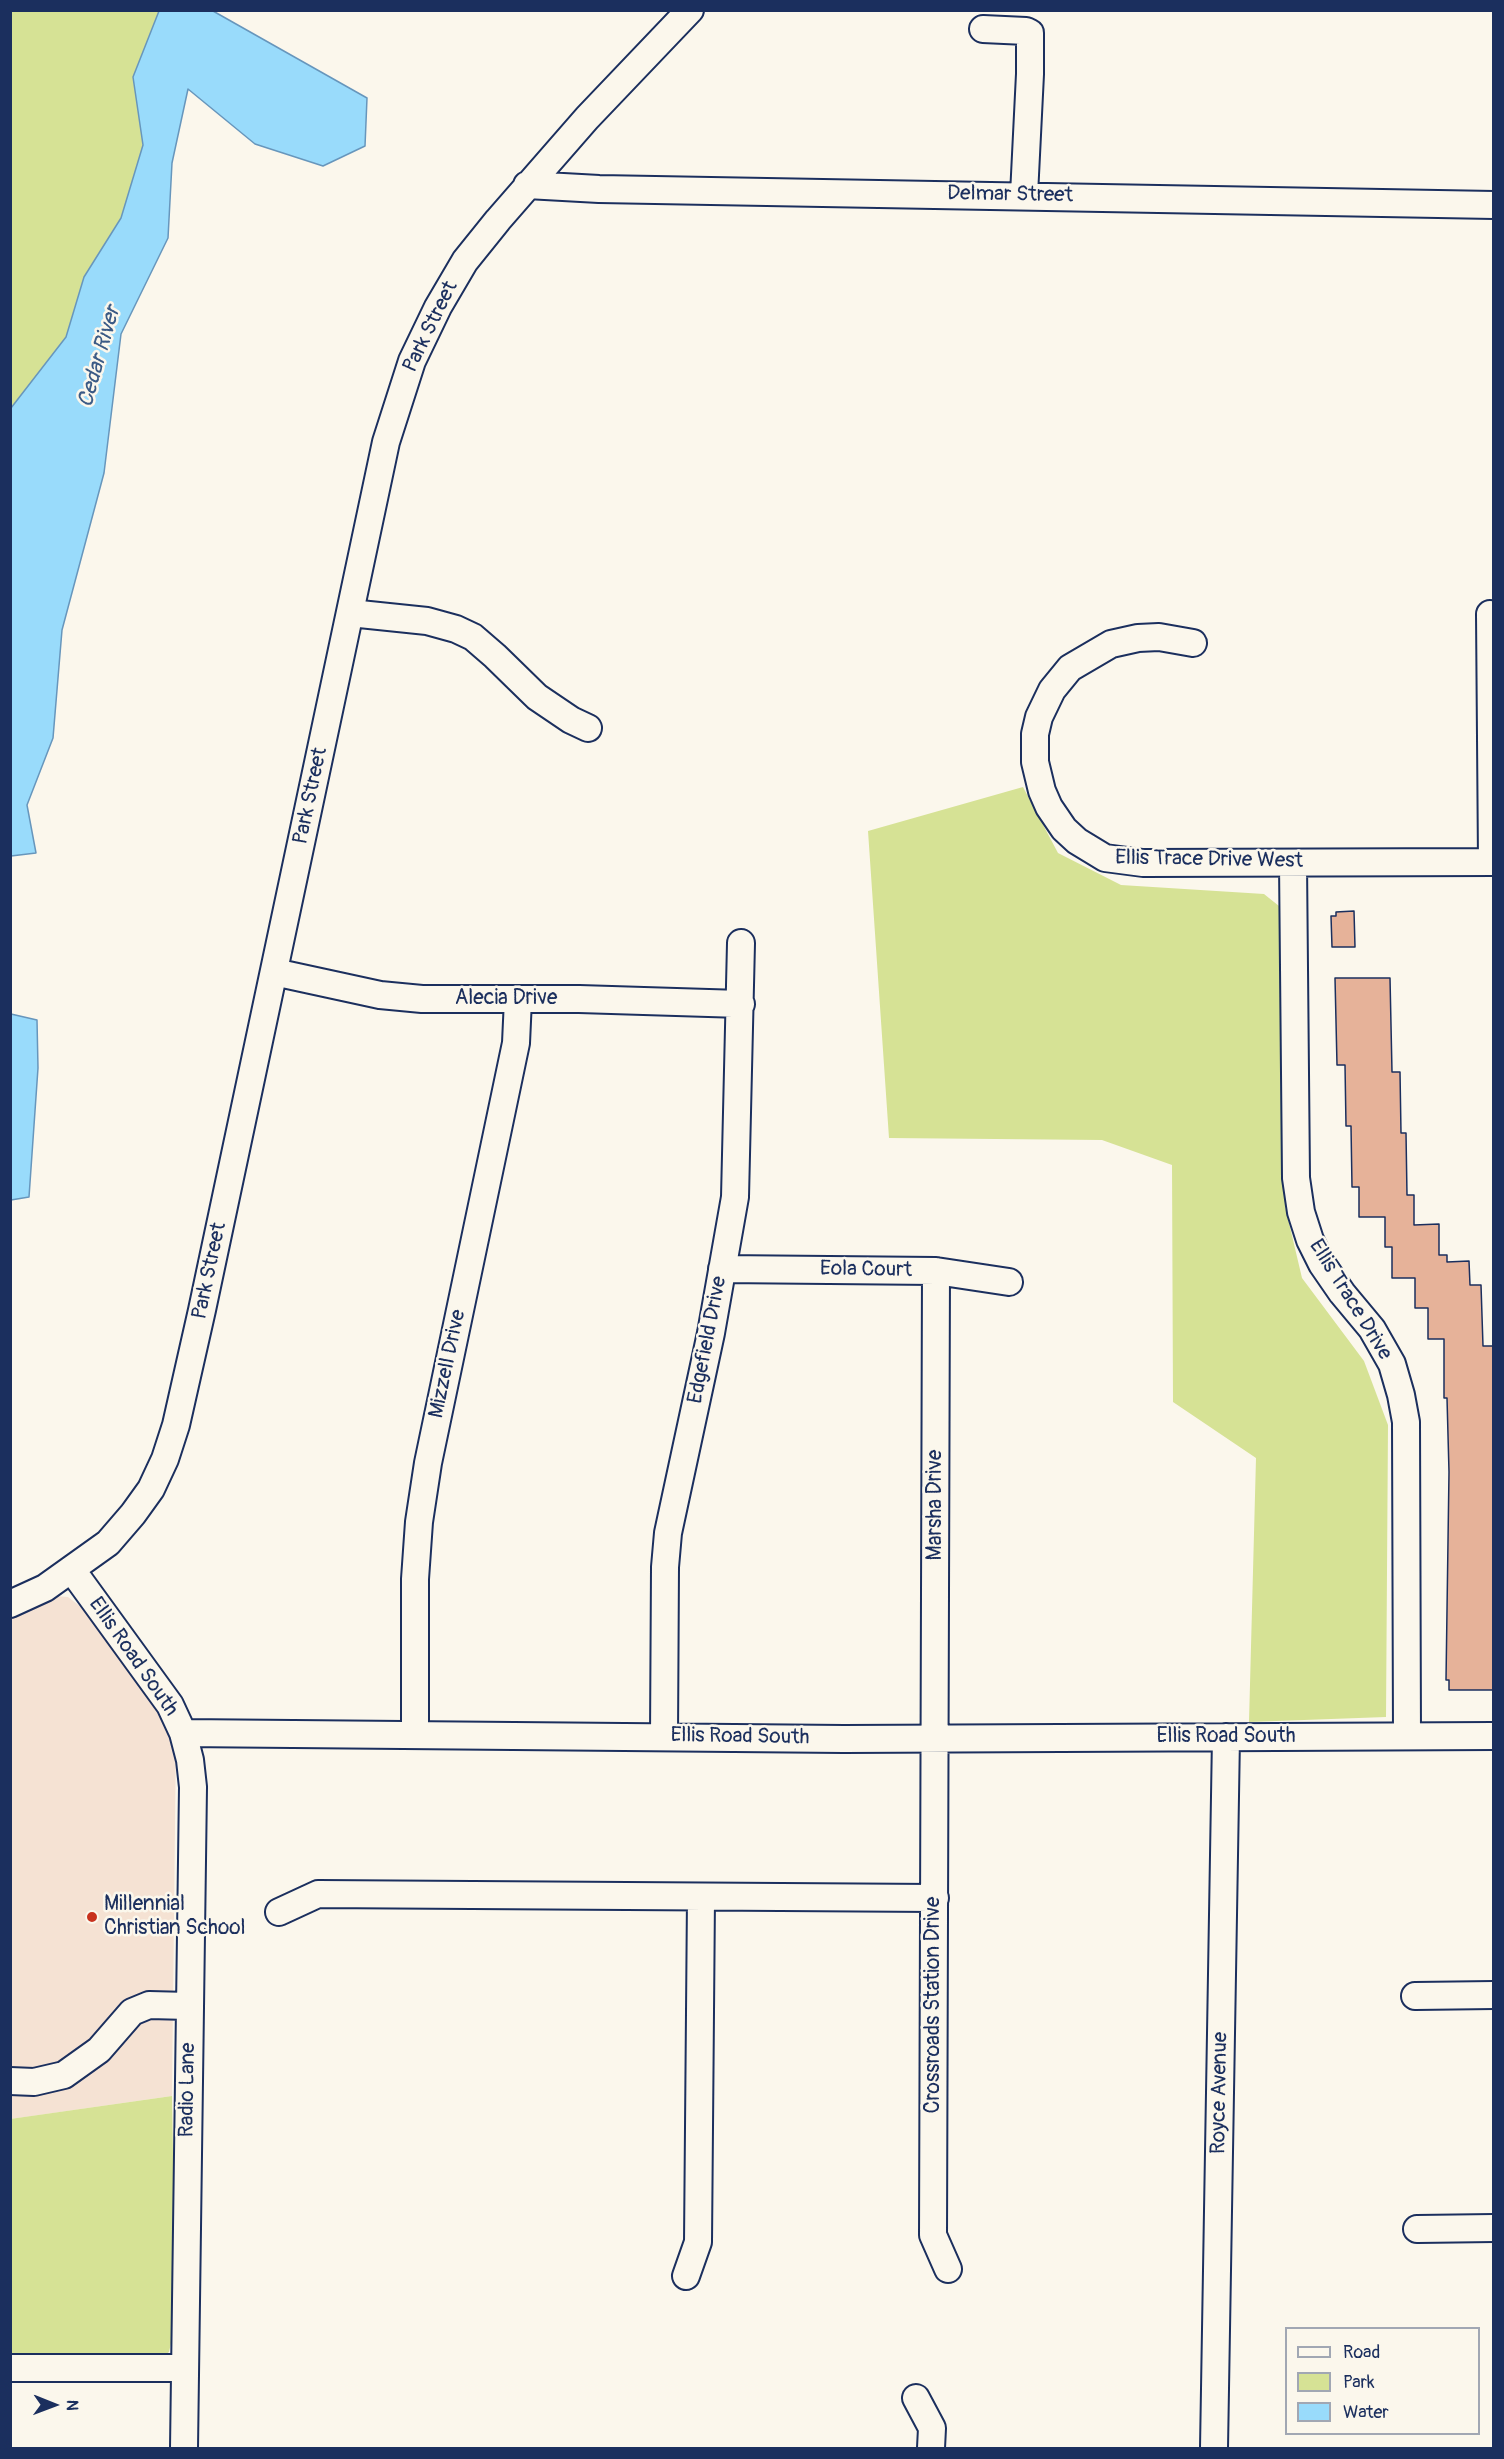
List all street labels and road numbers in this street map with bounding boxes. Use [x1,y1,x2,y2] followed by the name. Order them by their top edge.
[947,181,1073,209] street label: Delmar Street
[398,277,464,377] street label: Park Street
[288,745,334,847] street label: Park Street
[1115,846,1303,874] street label: Ellis Trace Drive West
[455,986,557,1012] street label: Alecia Drive
[187,1220,233,1322] street label: Park Street
[1303,1235,1397,1365] street label: Ellis Trace Drive
[820,1257,912,1283] street label: Eola Court
[683,1274,733,1406] street label: Edgefield Drive
[424,1307,472,1421] street label: Mizzell Drive
[923,1450,949,1560] street label: Marsha Drive
[83,1593,183,1721] street label: Ellis Road South
[670,1723,810,1751] street label: Ellis Road South
[1156,1724,1296,1750] street label: Ellis Road South
[921,1897,947,2113] street label: Crossroads Station Drive
[1206,2032,1234,2154] street label: Royce Avenue
[175,2042,201,2138] street label: Radio Lane

